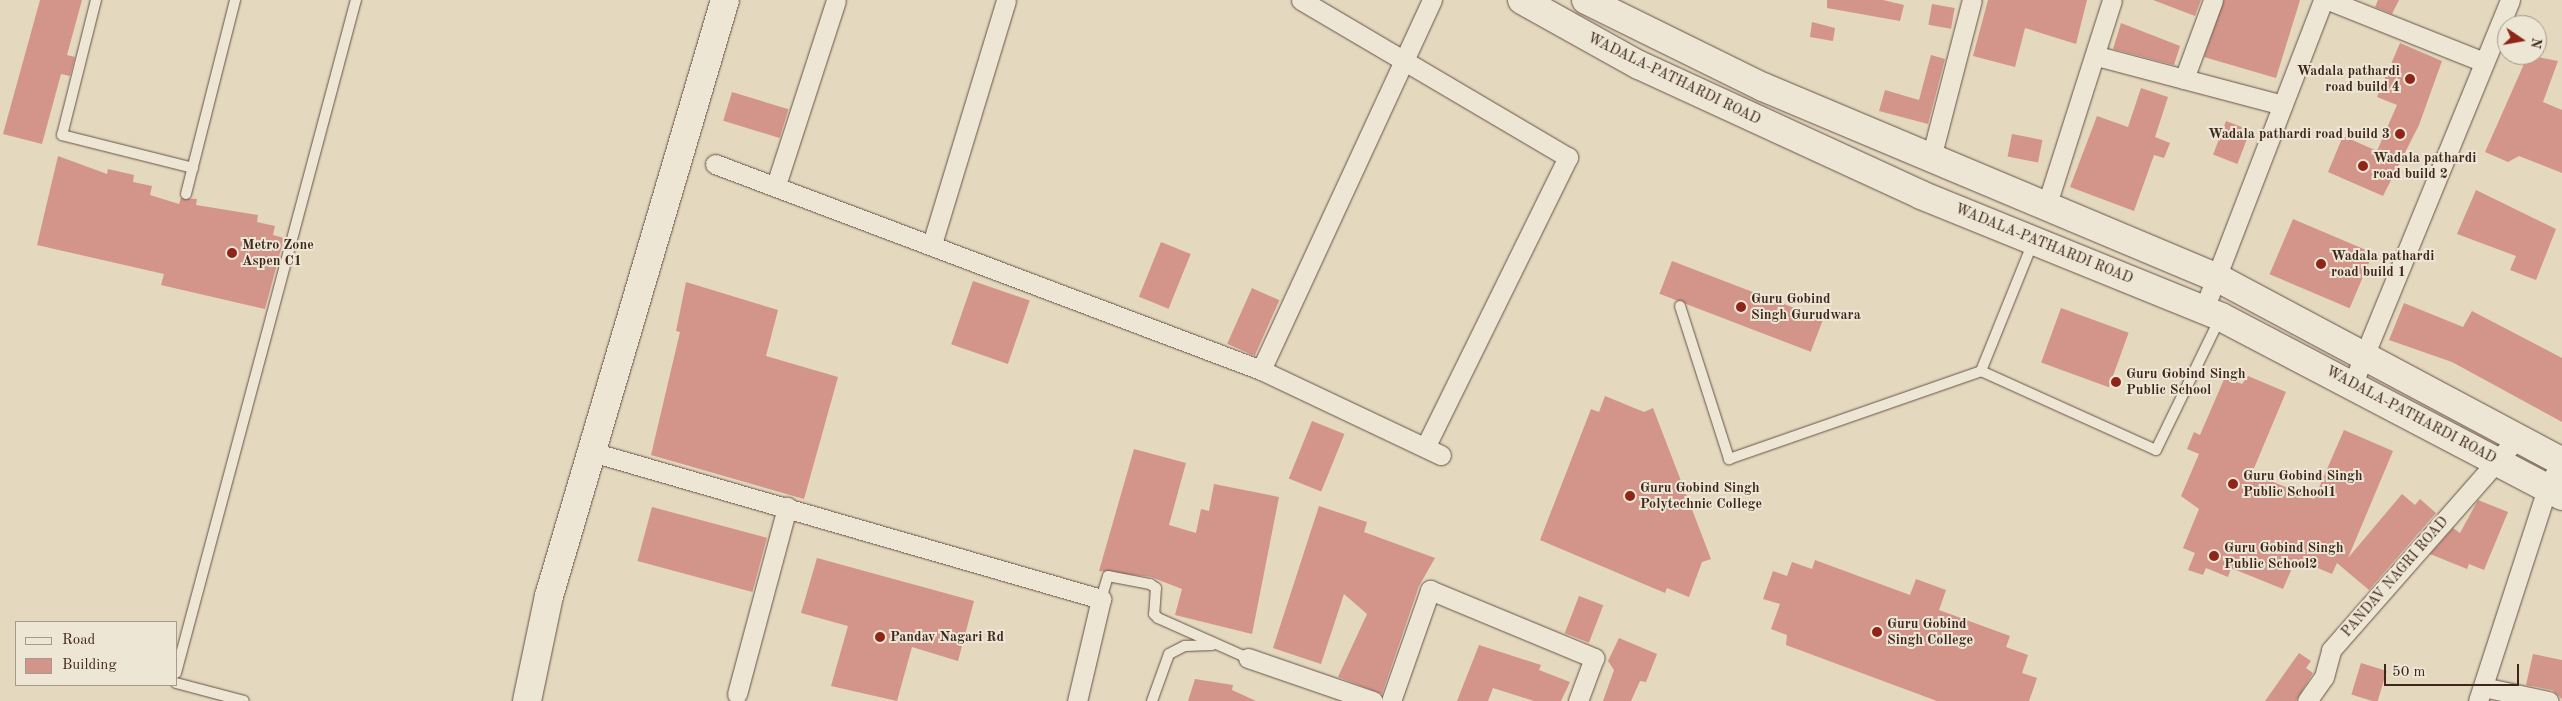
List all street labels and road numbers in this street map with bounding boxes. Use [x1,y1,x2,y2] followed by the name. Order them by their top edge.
[1585,30,1763,128] street label: WADALA-PATHARDI ROAD
[1953,201,2135,287] street label: WADALA-PATHARDI ROAD
[2323,363,2499,467] street label: WADALA-PATHARDI ROAD
[2338,514,2452,640] street label: PANDAV NAGRI ROAD

